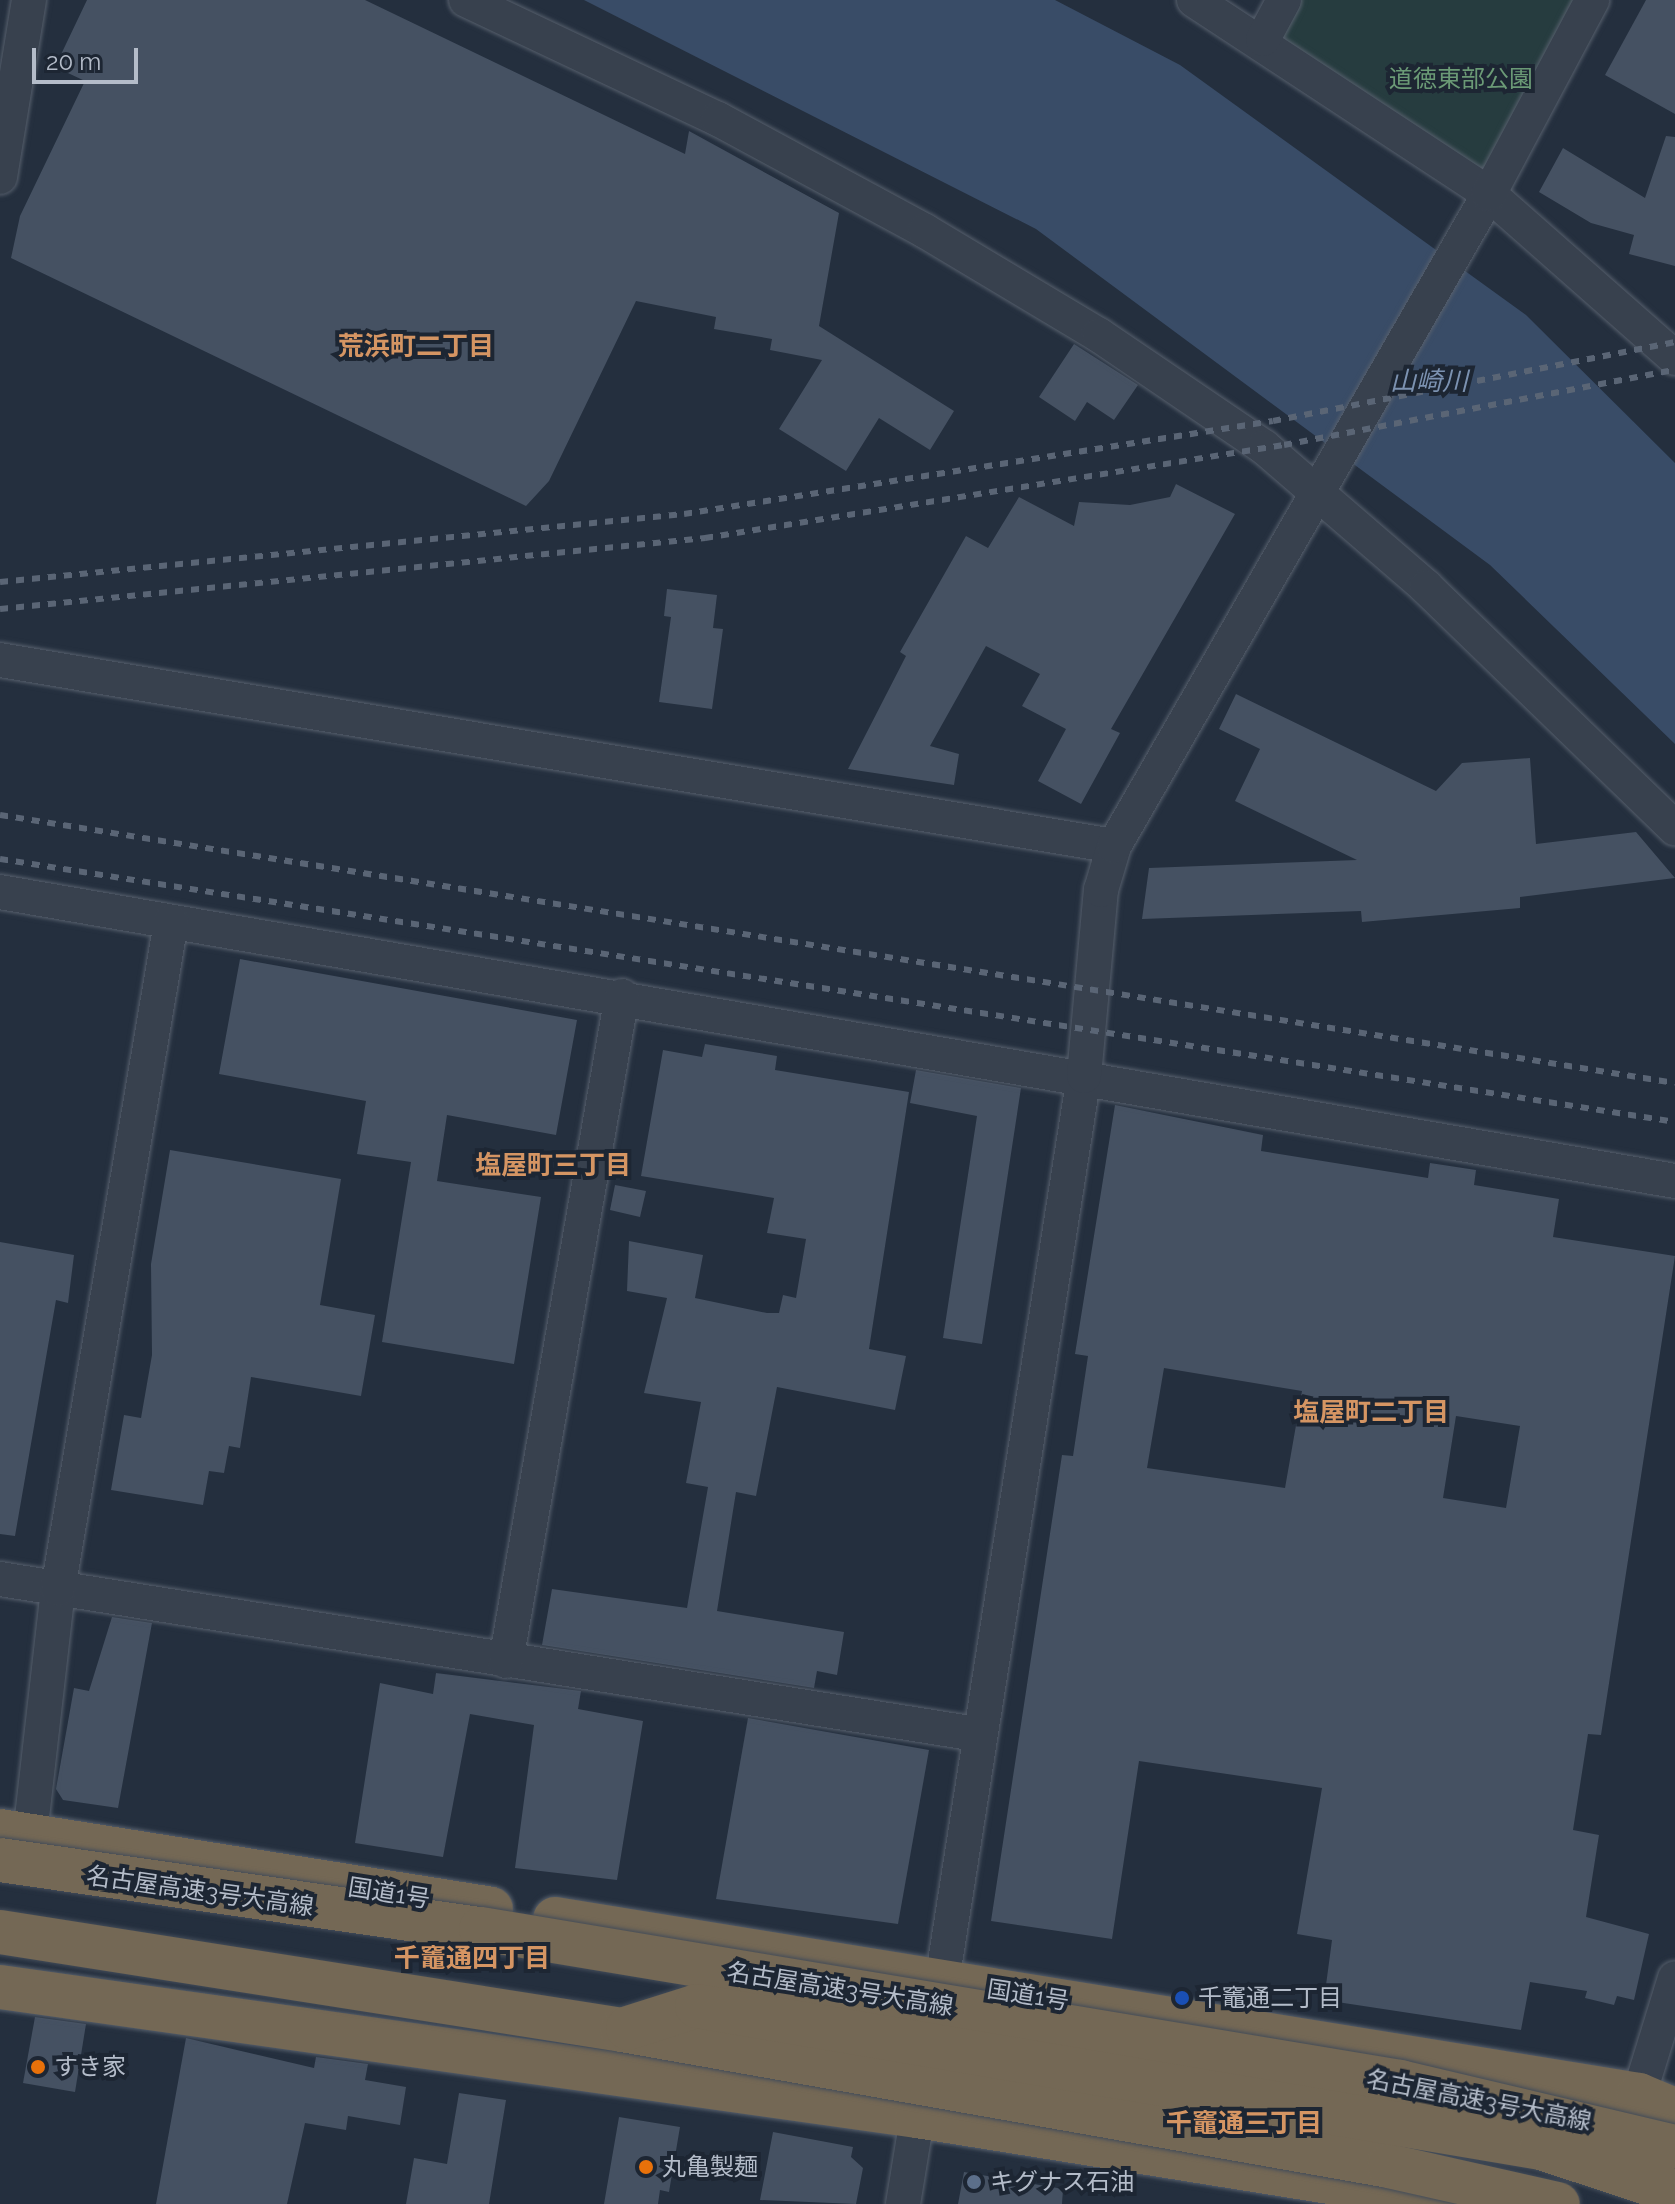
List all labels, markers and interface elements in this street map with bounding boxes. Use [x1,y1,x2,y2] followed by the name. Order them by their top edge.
[36,32,142,82] scale bar
[46,47,101,76] text: 20 m
[1389,65,1533,93] park label: 道徳東部公園
[338,331,494,363] district label: 荒浜町二丁目
[1390,366,1468,398] water label: 山崎川
[475,1150,631,1182] district label: 塩屋町三丁目
[1293,1397,1449,1429] district label: 塩屋町二丁目
[85,1861,315,1921] street label: 名古屋高速3号大高線
[346,1872,432,1914] street label: 国道1号
[394,1943,550,1975] district label: 千竈通四丁目
[725,1957,955,2021] street label: 名古屋高速3号大高線
[985,1974,1071,2016] street label: 国道1号
[1198,1984,1342,2012] place label: 千竈通二丁目
[1173,1989,1191,2007] marker: 千竈通二丁目
[54,2053,126,2081] place label: すき家
[29,2058,47,2076] marker: すき家
[1364,2064,1594,2136] street label: 名古屋高速3号大高線
[1166,2108,1322,2140] district label: 千竈通三丁目
[662,2153,758,2181] place label: 丸亀製麺
[637,2158,655,2176] marker: 丸亀製麺
[990,2168,1134,2196] place label: キグナス石油
[965,2173,983,2191] marker: キグナス石油

